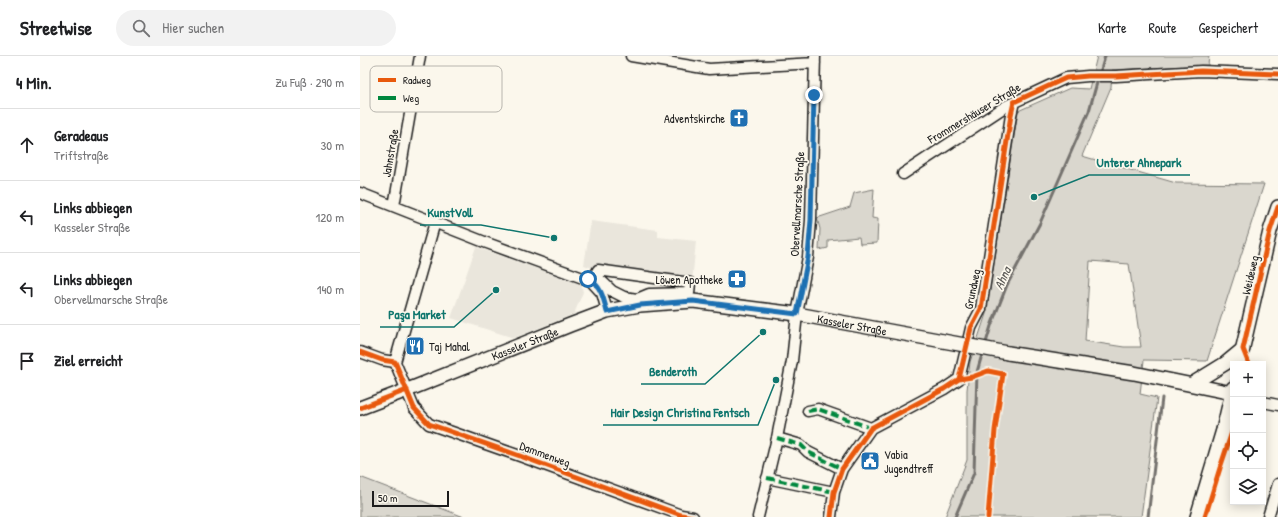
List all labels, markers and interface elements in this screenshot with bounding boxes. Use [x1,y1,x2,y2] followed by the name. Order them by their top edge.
[116,10,396,46] search box
[20,15,92,41] text: Streetwise
[130,17,152,39] icon: search
[162,17,224,38] text: Hier suchen
[1098,18,1127,37] text: Karte
[1149,18,1177,37] text: Route
[1199,18,1258,37] text: Gespeichert
[370,66,502,112] legend
[16,71,52,94] text: 4 Min.
[275,73,344,91] text: Zu Fuß · 290 m
[403,73,431,87] text: Radweg
[923,78,1024,148] street label: Frommershäuser Straße
[805,86,823,104] route end
[403,91,419,105] text: Weg
[728,107,750,129] church icon: Adventskirche
[664,110,725,127] place label: Adventskirche
[54,125,108,146] text: Geradeaus
[377,127,403,179] street label: Jahnstraße
[16,134,38,156] icon: ahead
[321,136,344,154] text: 30 m
[54,146,109,164] text: Triftstraße
[1089,150,1190,175] callout: Unterer Ahnepark
[786,151,808,257] street label: Obervellmarsche Straße
[1097,153,1182,172] text: Unterer Ahnepark
[54,197,132,218] text: Links abbiegen
[420,200,481,225] callout: KunstVoll
[427,203,473,221] text: KunstVoll
[16,206,38,228] icon: left
[316,208,344,226] text: 120 m
[54,218,130,236] text: Kasseler Straße
[1237,254,1263,296] street label: Weideweg
[989,262,1016,292] water label: Ahna
[959,267,985,311] street label: Grundweg
[726,268,748,290] pharmacy icon: Löwen Apotheke
[54,269,132,290] text: Links abbiegen
[579,270,597,288] route start
[656,271,723,288] place label: Löwen Apotheke
[16,278,38,300] icon: left
[317,280,344,298] text: 140 m
[54,290,168,308] text: Obervellmarsche Straße
[380,302,454,327] callout: Paşa Market
[388,305,446,323] text: Paşa Market
[816,309,889,339] street label: Kasseler Straße
[489,322,561,364] street label: Kasseler Straße
[404,335,426,357] restaurant icon: Taj Mahal
[429,338,470,355] place label: Taj Mahal
[16,350,38,372] icon: arrive
[54,350,123,371] text: Ziel erreicht
[641,359,705,384] callout: Benderoth
[1230,361,1266,505] map controls
[1230,361,1266,397] button: +
[649,362,698,380] text: Benderoth
[1230,397,1266,433] button: −
[603,400,758,425] callout: Hair Design Christina Fentsch
[611,403,750,422] text: Hair Design Christina Fentsch
[1230,433,1266,469] button: locate
[517,437,573,471] street label: Dammenweg
[884,446,934,477] place label: Vabia Jugendtreff
[859,450,881,472] public building icon: Vabia Jugendtreff
[1230,469,1266,505] button: layers
[372,489,449,508] scale bar
[378,491,398,505] text: 50 m

